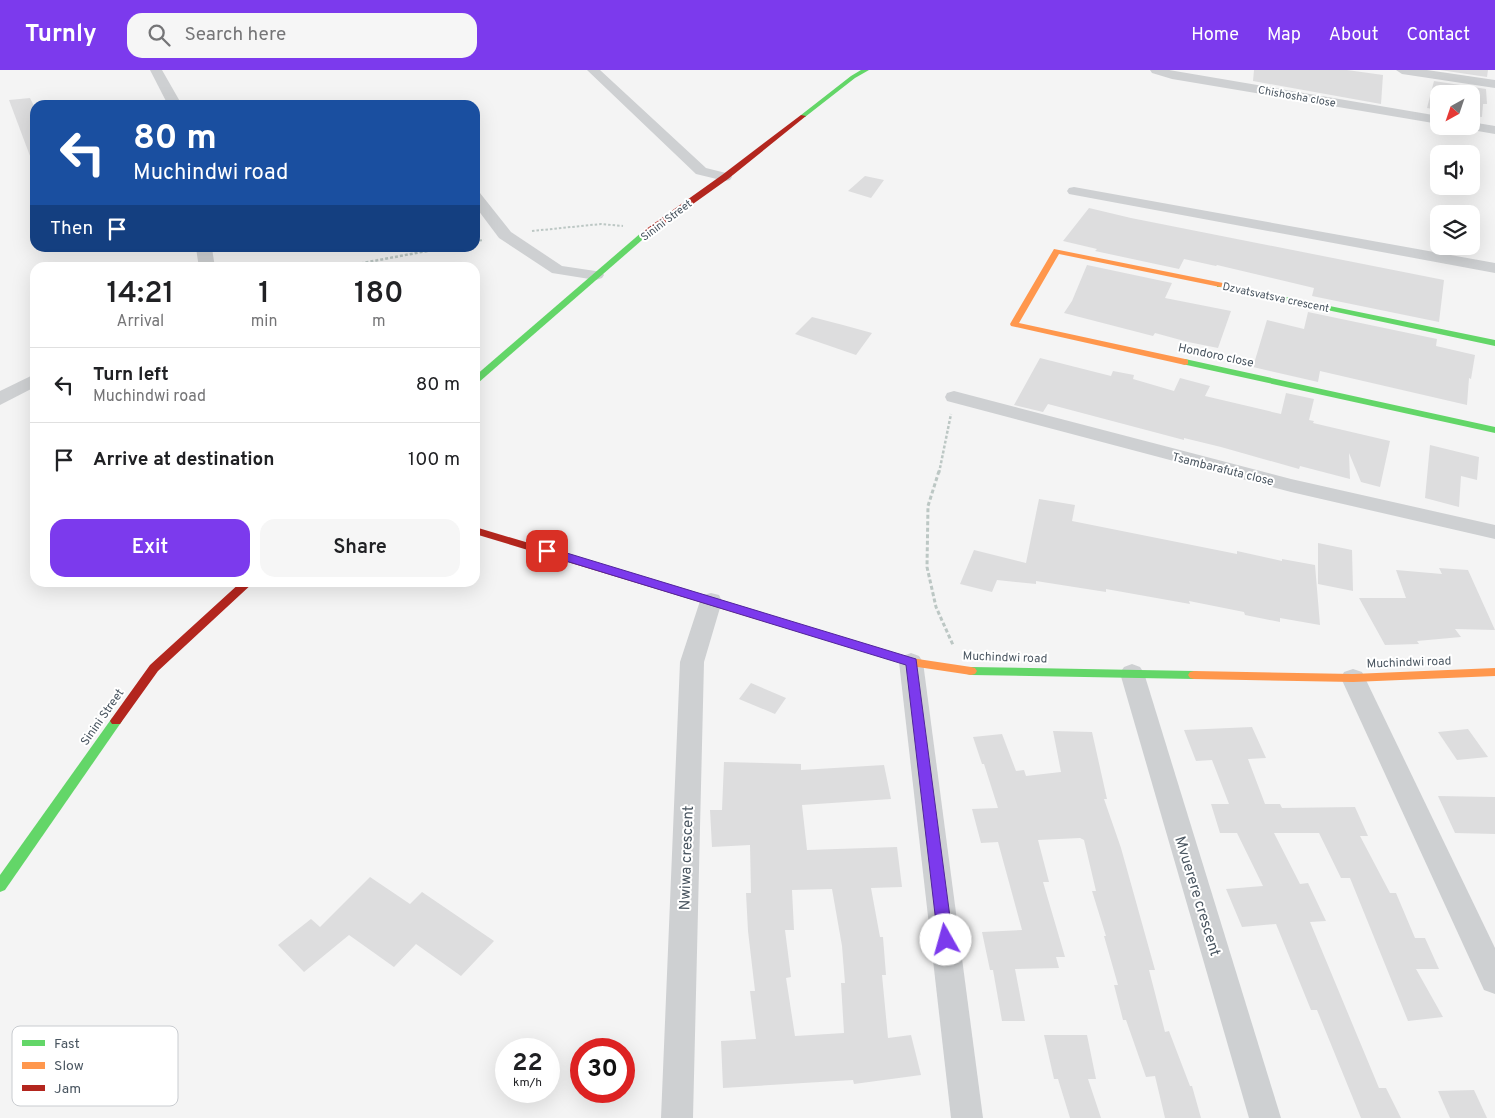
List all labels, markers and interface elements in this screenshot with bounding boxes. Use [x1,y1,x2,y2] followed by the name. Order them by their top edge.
[127,13,477,58] search box
[25,20,97,50] text: Turnly
[145,21,173,49] icon: search
[185,23,286,47] text: Search here
[1191,24,1239,47] text: Home
[1267,24,1301,47] text: Map
[1329,24,1378,47] text: About
[1406,24,1470,47] text: Contact
[1257,83,1337,111] street label: Chishosha close
[1430,85,1480,135] north arrow
[1430,85,1480,255] map controls
[133,117,217,161] text: 80 m
[50,120,115,185] icon: left
[1430,145,1480,195] button: sound
[133,160,288,187] text: Muchindwi road
[638,197,695,245] street label: Sinini Street
[1430,205,1480,255] button: layers
[103,215,131,243] icon: arrive
[50,217,93,241] text: Then
[106,276,174,313] text: 14:21
[258,276,270,313] text: 1
[354,276,403,313] text: 180
[1221,280,1330,316] street label: Dzvatsvatsva crescent
[117,312,164,332] text: Arrival
[251,312,277,332] text: min
[372,312,385,332] text: m
[1176,340,1255,372] street label: Hondoro close
[93,363,169,387] text: Turn left
[50,371,78,399] icon: left
[416,373,460,397] text: 80 m
[93,387,206,407] text: Muchindwi road
[50,446,78,474] icon: arrive
[93,448,274,472] text: Arrive at destination
[408,448,460,472] text: 100 m
[1170,450,1275,490] street label: Tsambarafuta close
[50,519,250,577] button: Exit
[260,519,460,577] button: Share
[526,530,568,572] pin
[533,537,561,565] icon: arrive
[962,649,1048,667] street label: Muchindwi road
[1366,654,1452,672] street label: Muchindwi road
[77,686,128,749] street label: Sinini Street
[676,805,699,911] street label: Nwiwa crescent
[1169,834,1224,959] street label: Mvuerere crescent
[919,913,971,965] position arrow
[12,1026,178,1106] legend
[54,1036,80,1053] text: Fast
[570,1038,635,1103] speed limit sign: 30
[512,1048,543,1080] text: 22
[54,1058,84,1075] text: Slow
[513,1075,542,1091] text: km/h
[54,1081,81,1098] text: Jam

